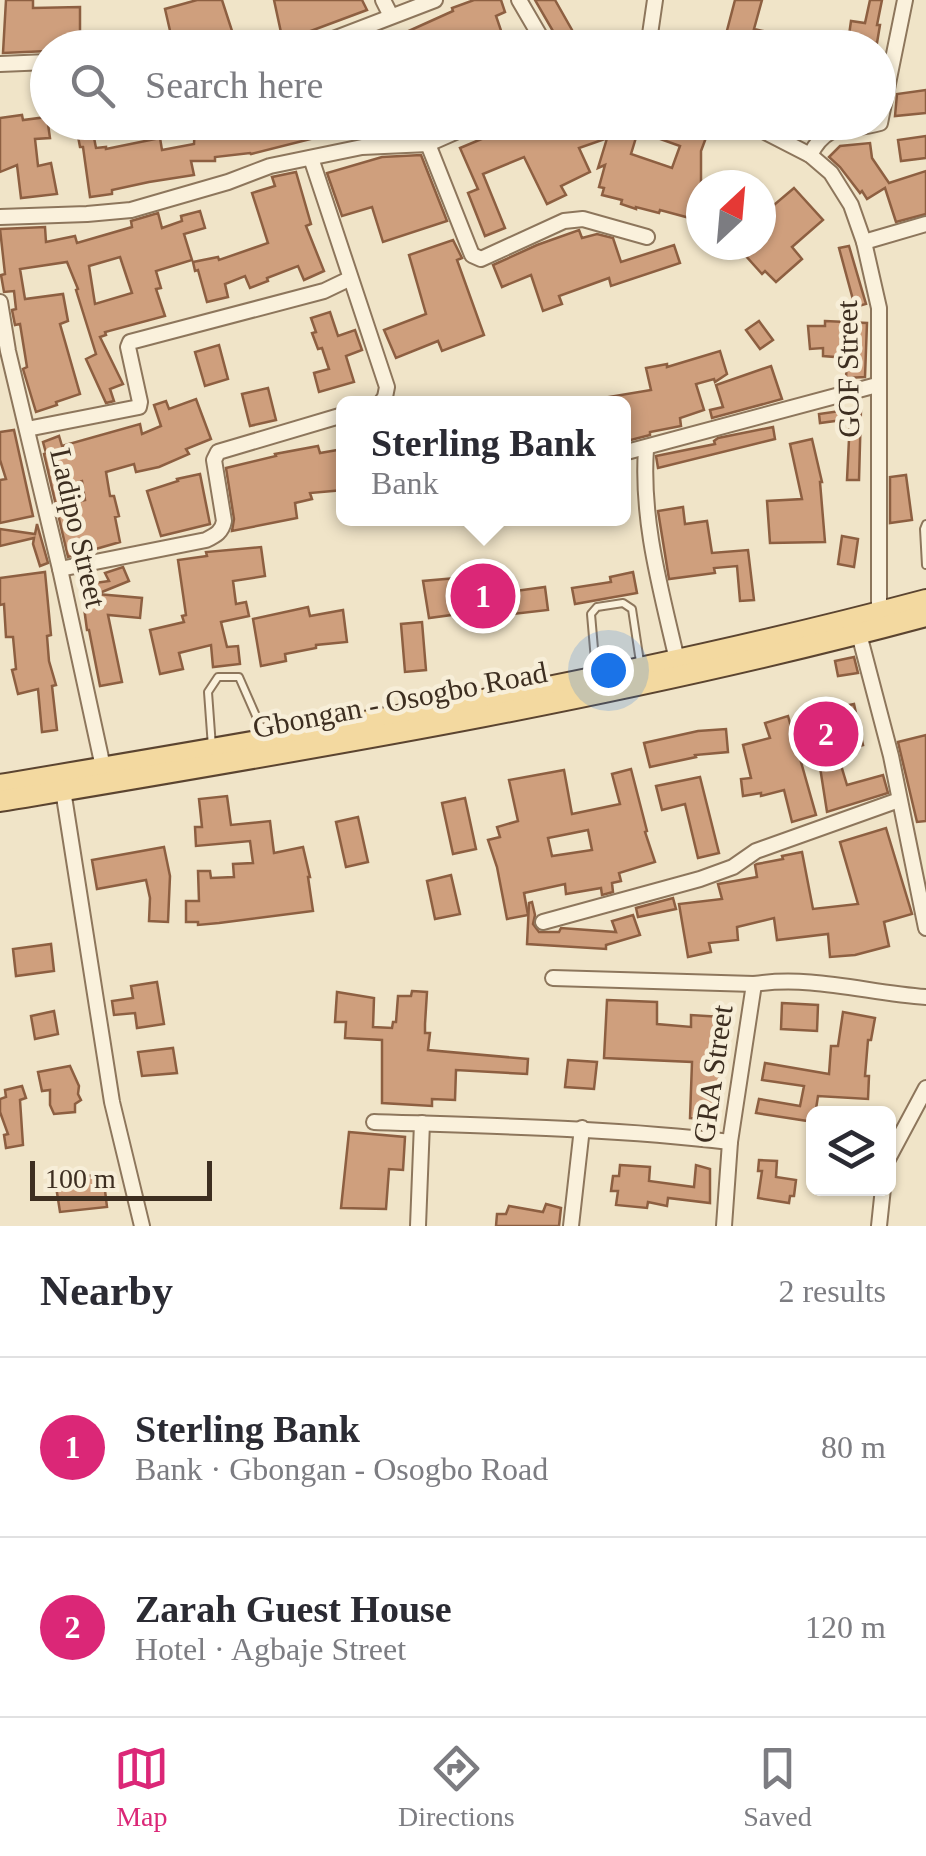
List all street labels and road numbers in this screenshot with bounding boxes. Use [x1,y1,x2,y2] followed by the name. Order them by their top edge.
[830,299,865,438] street label: GOF Street
[44,445,113,611] street label: Ladipo Street
[250,655,550,744] street label: Gbongan - Osogbo Road
[686,1002,739,1145] street label: GRA Street

